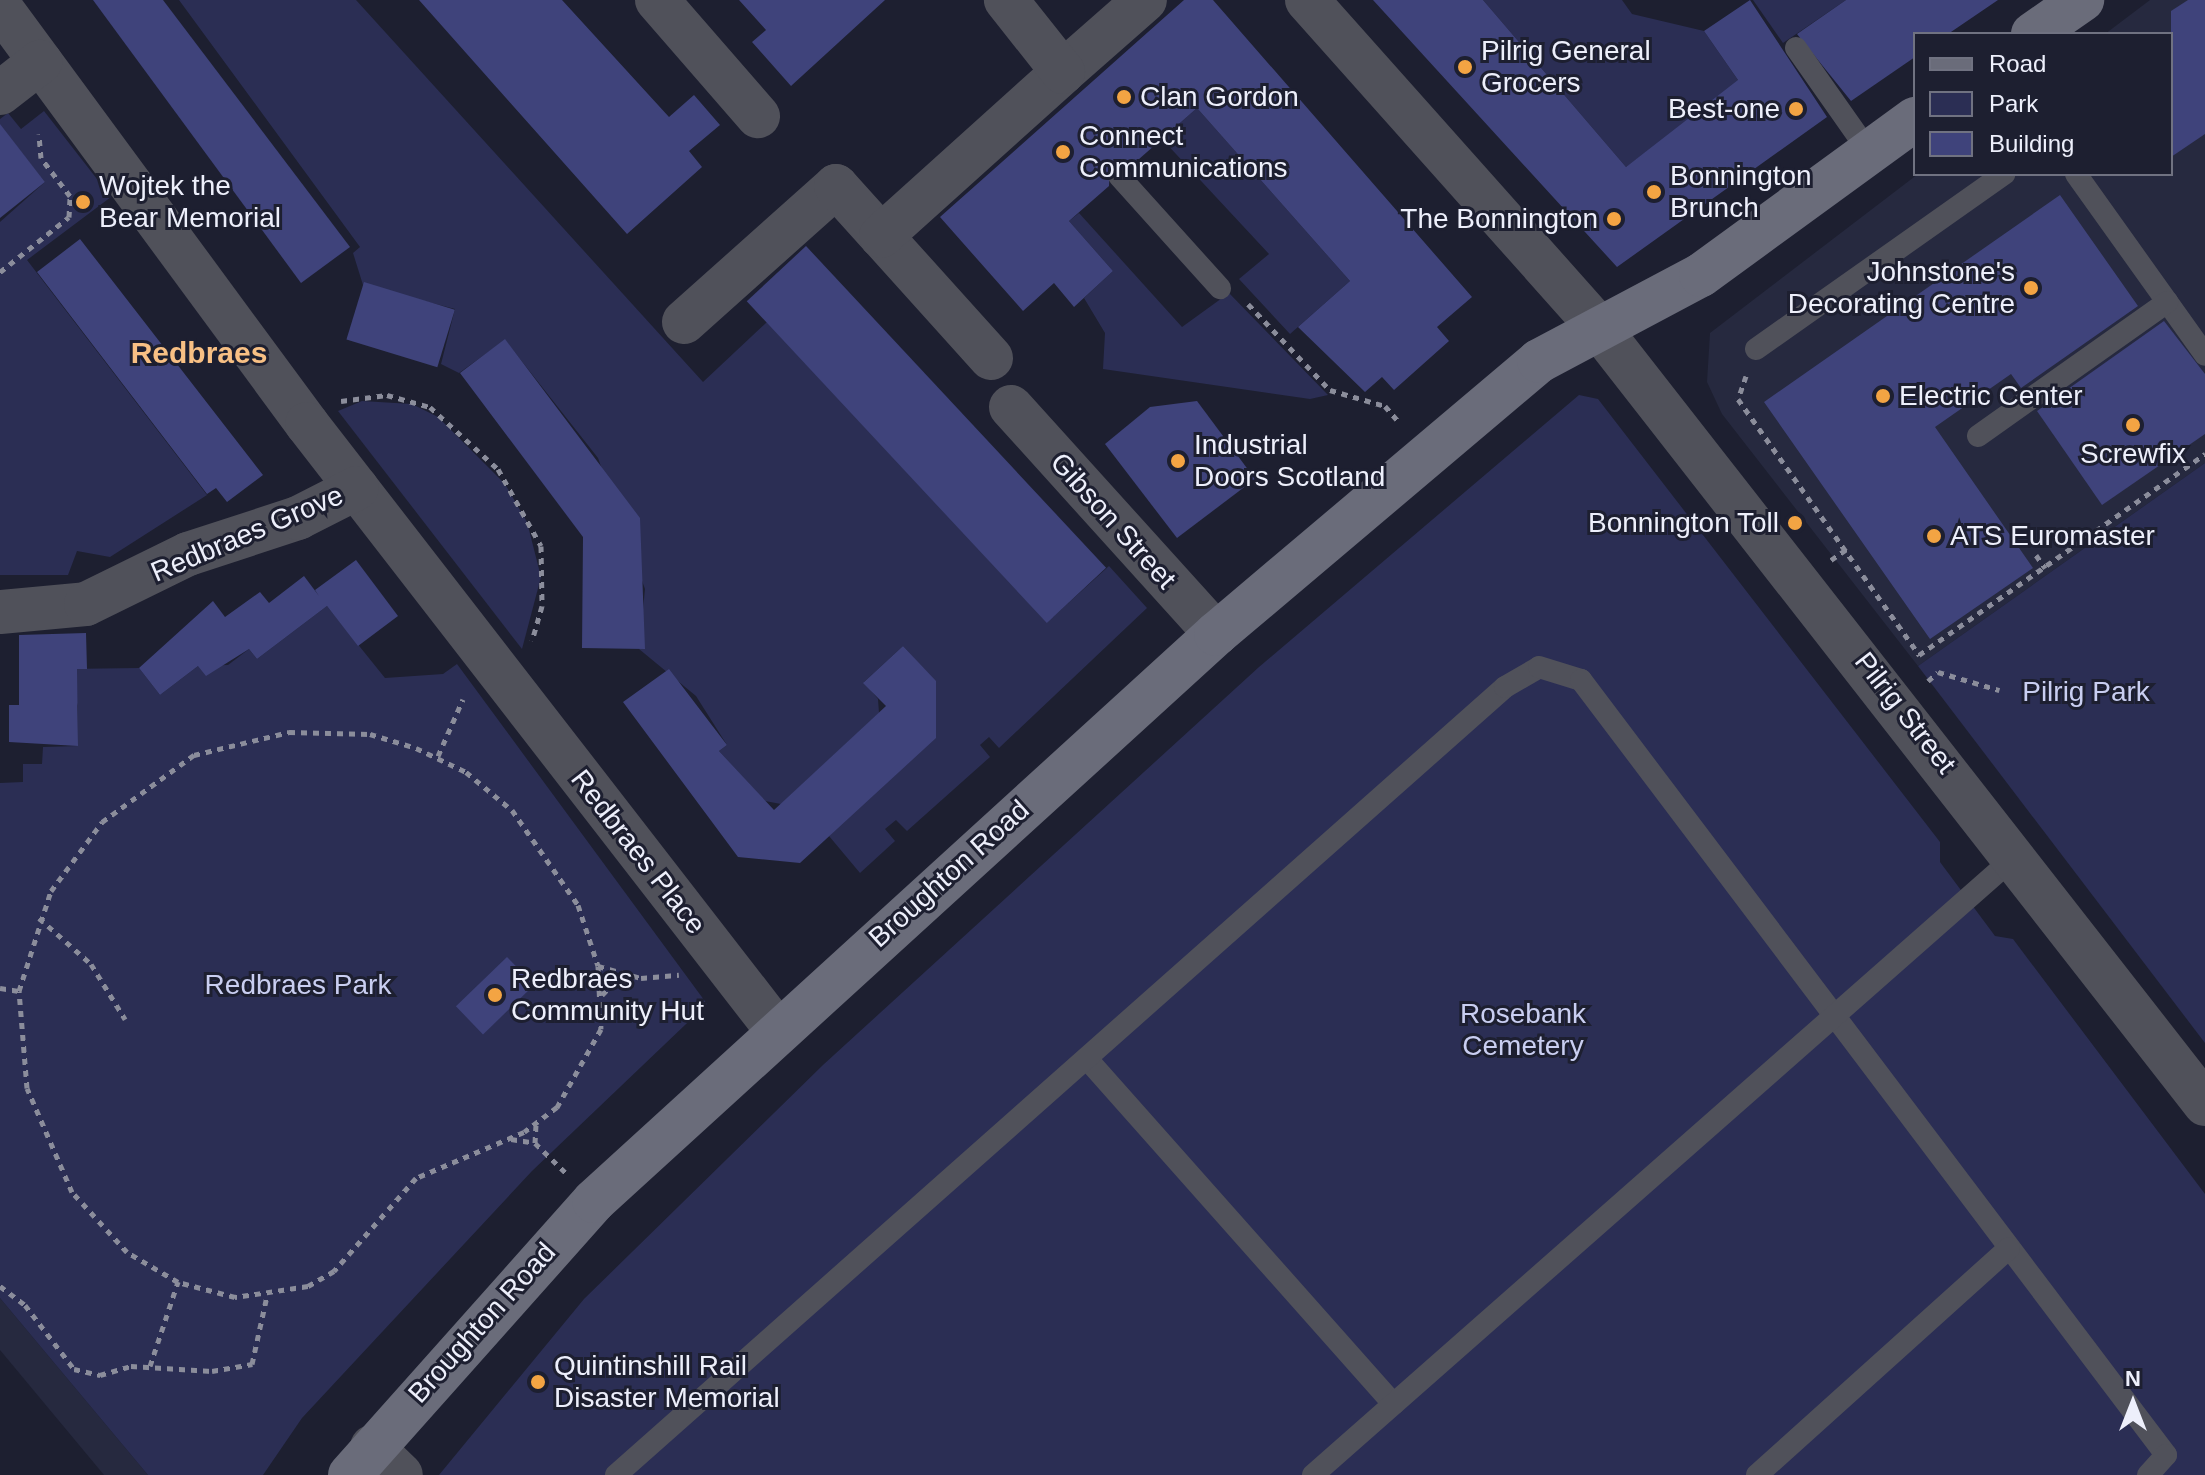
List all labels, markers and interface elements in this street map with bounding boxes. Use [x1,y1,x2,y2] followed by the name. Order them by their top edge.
[1913,32,2173,176] legend
[1481,34,1651,100] place label: Pilrig General Grocers
[1989,50,2046,77] text: Road
[1456,58,1474,76] marker: Pilrig General Grocers
[1140,80,1299,114] place label: Clan Gordon
[1115,88,1133,106] marker: Clan Gordon
[1989,90,2038,117] text: Park
[1668,92,1780,126] place label: Best-one
[1787,100,1805,118] marker: Best-one
[1079,119,1288,185] place label: Connect Communications
[1989,130,2074,157] text: Building
[1054,143,1072,161] marker: Connect Communications
[1670,159,1812,225] place label: Bonnington Brunch
[99,169,281,235] place label: Wojtek the Bear Memorial
[1645,183,1663,201] marker: Bonnington Brunch
[74,193,92,211] marker: Wojtek the Bear Memorial
[1400,202,1598,236] place label: The Bonnington
[1605,210,1623,228] marker: The Bonnington
[1788,255,2015,321] place label: Johnstone's Decorating Centre
[2022,279,2040,297] marker: Johnstone's Decorating Centre
[131,335,267,371] district label: Redbraes
[1899,379,2083,413] place label: Electric Center
[1874,387,1892,405] marker: Electric Center
[2124,416,2142,434] marker: Screwfix
[1194,428,1385,494] place label: Industrial Doors Scotland
[2080,437,2186,471] place label: Screwfix
[1043,446,1183,596] street label: Gibson Street
[1169,452,1187,470] marker: Industrial Doors Scotland
[146,478,348,590] street label: Redbraes Grove
[1588,506,1779,540] place label: Bonnington Toll
[1786,514,1804,532] marker: Bonnington Toll
[1950,519,2155,553] place label: ATS Euromaster
[1925,527,1943,545] marker: ATS Euromaster
[1847,646,1963,780] street label: Pilrig Street
[2022,675,2150,709] park label: Pilrig Park
[563,763,713,941] street label: Redbraes Place
[862,793,1036,955] street label: Broughton Road
[511,962,704,1028] place label: Redbraes Community Hut
[205,968,391,1002] park label: Redbraes Park
[486,986,504,1004] marker: Redbraes Community Hut
[1460,997,1586,1063] park label: Rosebank Cemetery
[401,1236,563,1410] street label: Broughton Road
[554,1349,780,1415] place label: Quintinshill Rail Disaster Memorial
[2093,1363,2173,1443] north arrow
[2125,1366,2141,1391] text: N
[529,1373,547,1391] marker: Quintinshill Rail Disaster Memorial

